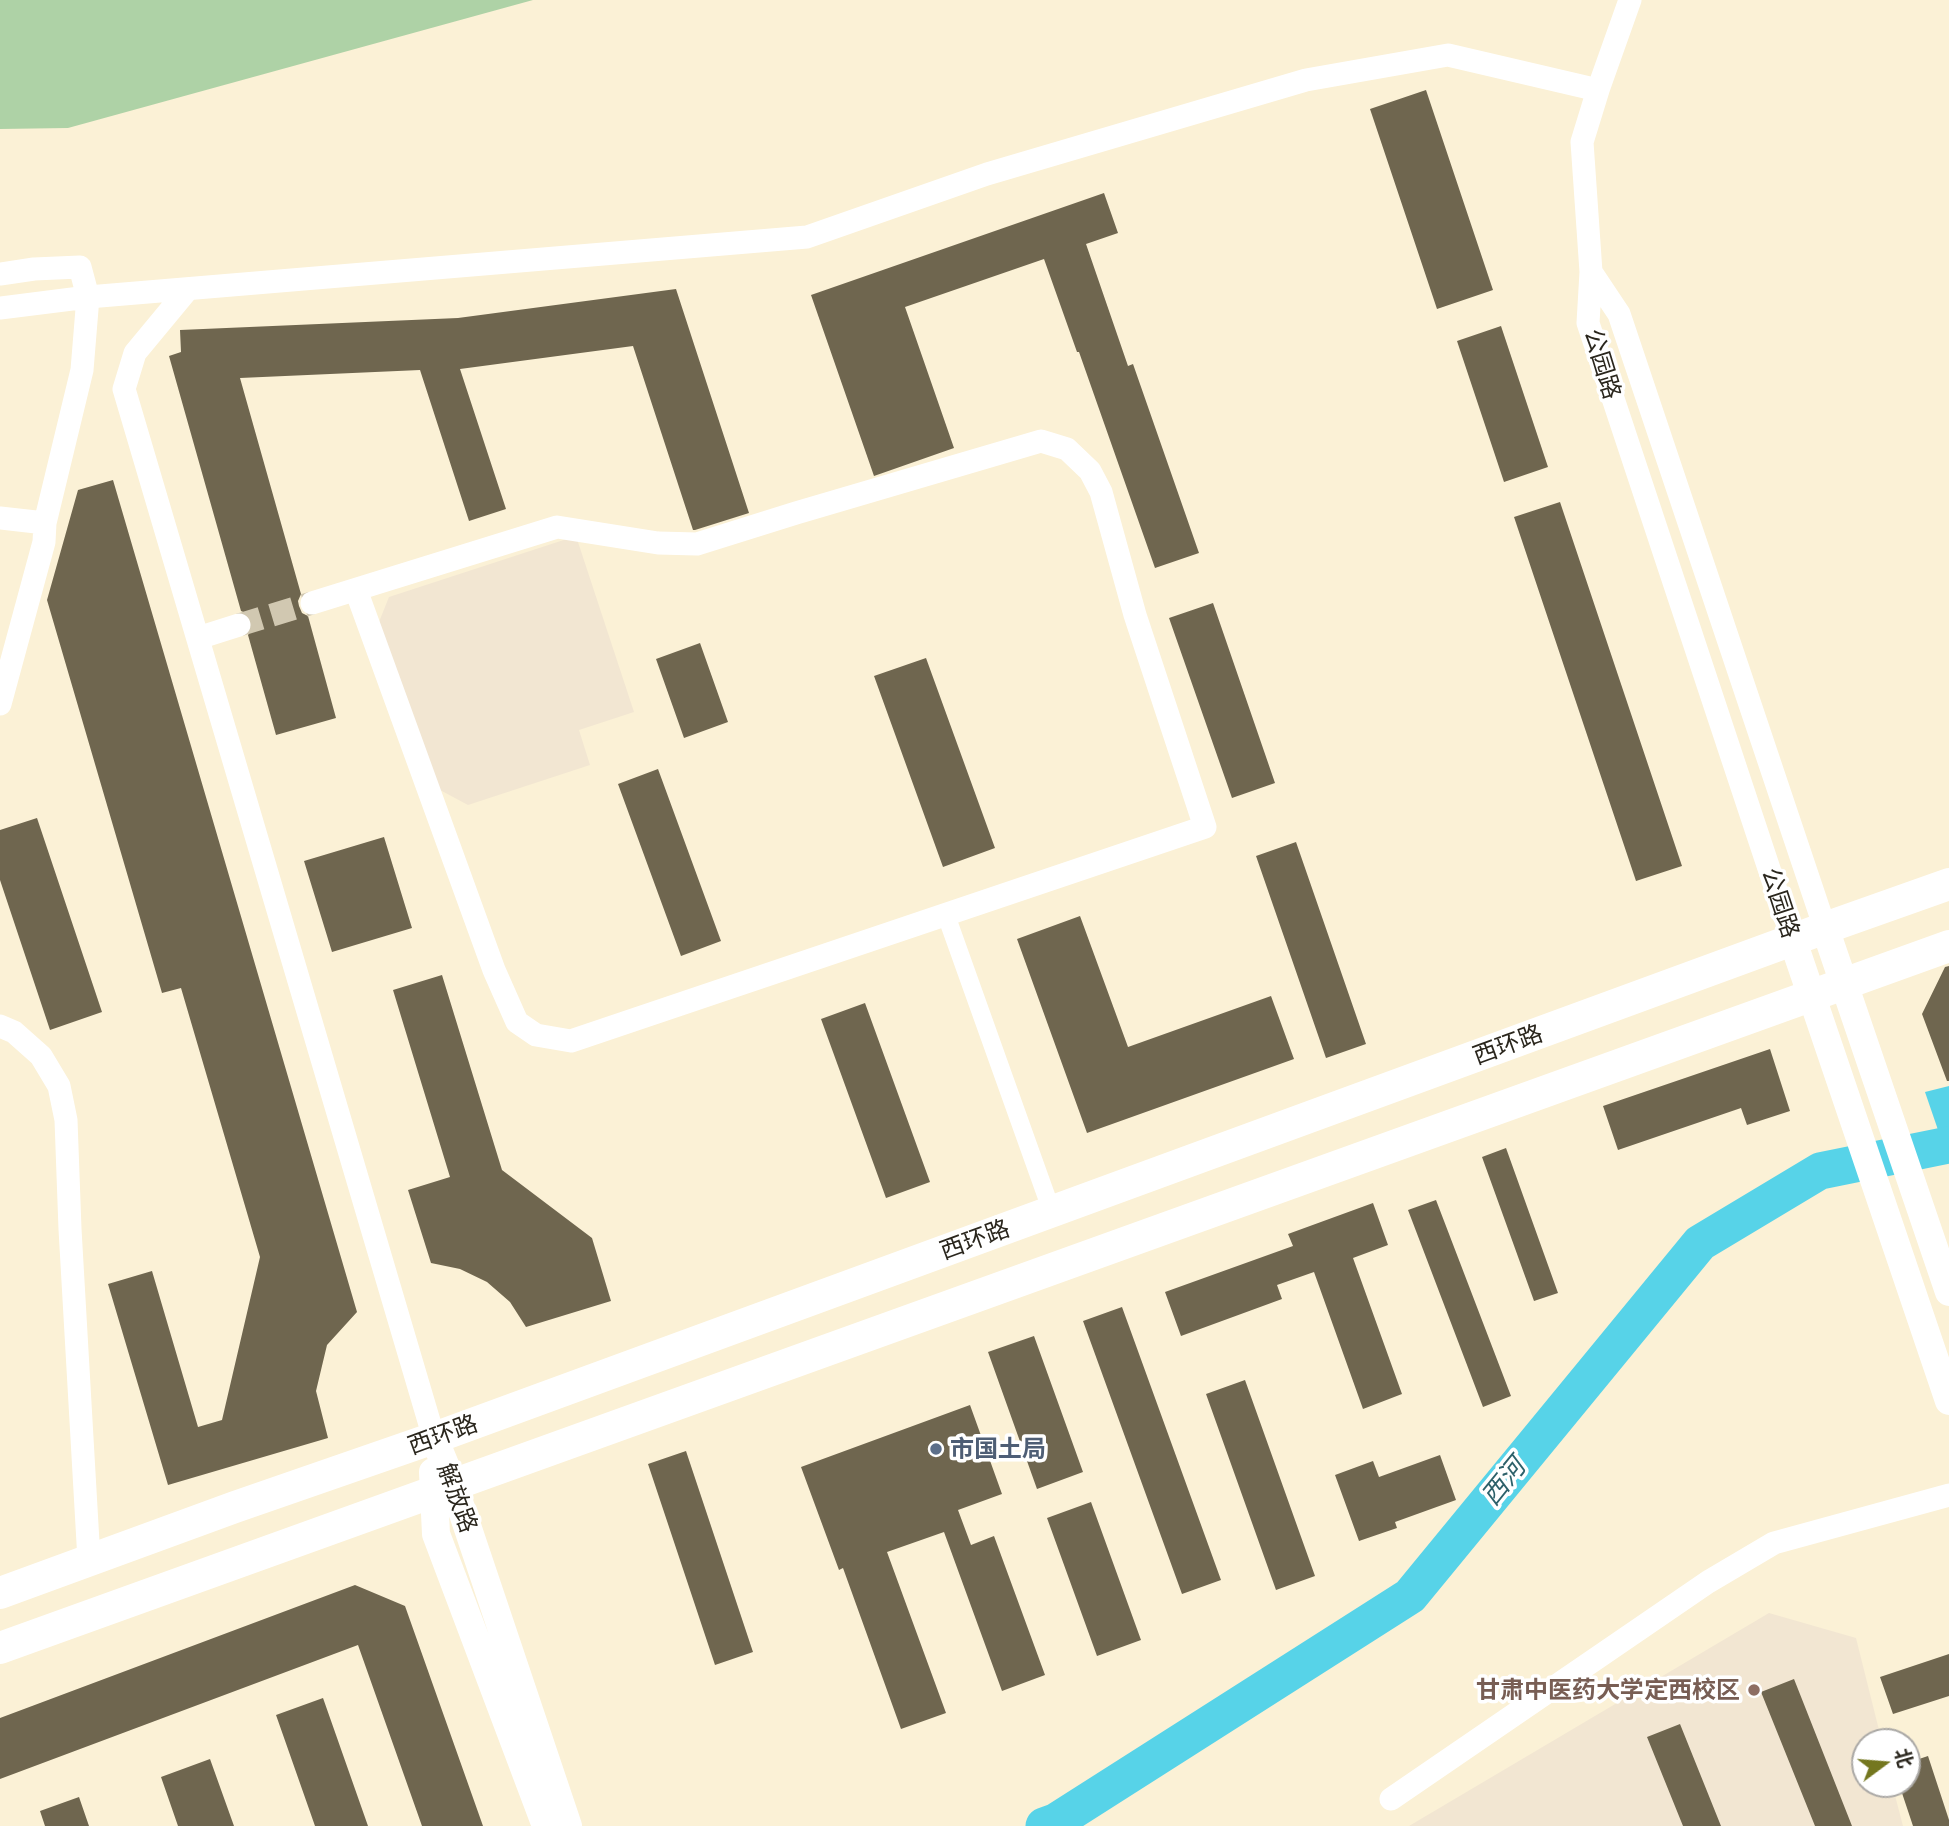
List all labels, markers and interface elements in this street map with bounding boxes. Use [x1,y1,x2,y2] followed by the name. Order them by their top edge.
[1578,325,1626,403] street label: 公园路
[1755,864,1805,942] street label: 公园路
[1469,1019,1547,1071] street label: 西环路
[936,1214,1014,1266] street label: 西环路
[404,1409,482,1461] street label: 西环路
[950,1435,1046,1463] place label: 市国土局
[928,1441,944,1457] marker: 市国土局
[1476,1452,1532,1512] water label: 西河
[431,1459,483,1537] street label: 解放路
[1476,1676,1740,1704] place label: 甘肃中医药大学定西校区
[1746,1682,1762,1698] marker: 甘肃中医药大学定西校区
[1851,1728,1921,1798] north arrow
[1891,1746,1917,1770] text: 北

